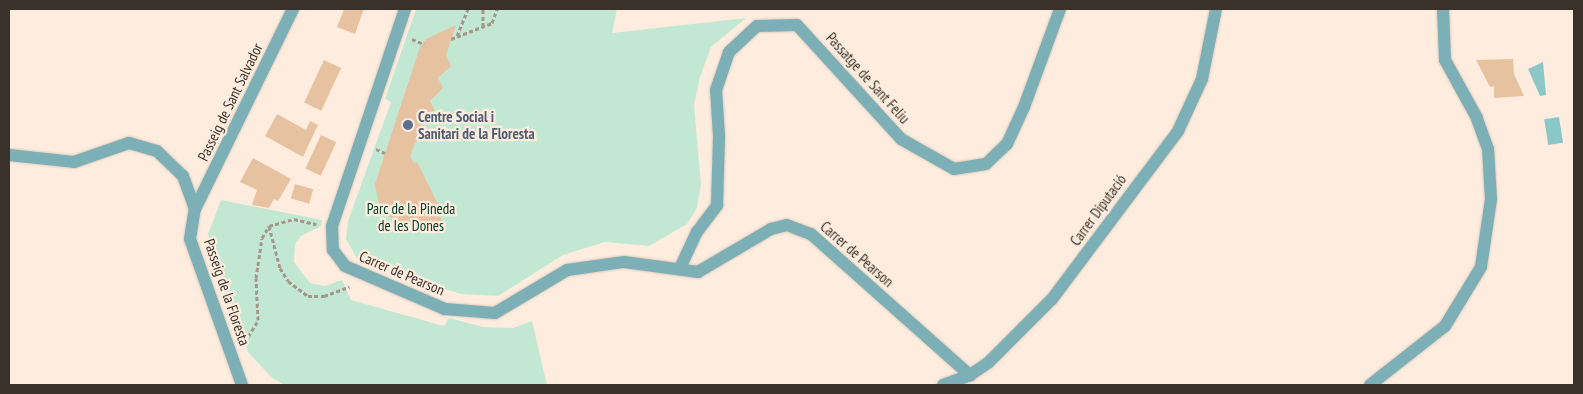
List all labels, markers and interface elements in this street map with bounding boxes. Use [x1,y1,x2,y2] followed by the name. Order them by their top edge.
[822,29,914,127] street label: Passatge de Sant Feliu
[194,40,266,164] street label: Passeig de Sant Salvador
[418,107,535,142] place label: Centre Social i Sanitari de la Floresta
[402,119,414,131] marker: Centre Social i Sanitari de la Floresta
[1066,171,1130,249] street label: Carrer Diputació
[367,199,455,234] park label: Parc de la Pineda de les Dones
[817,217,897,291] street label: Carrer de Pearson
[200,236,254,348] street label: Passeig de la Floresta
[357,247,447,299] street label: Carrer de Pearson

